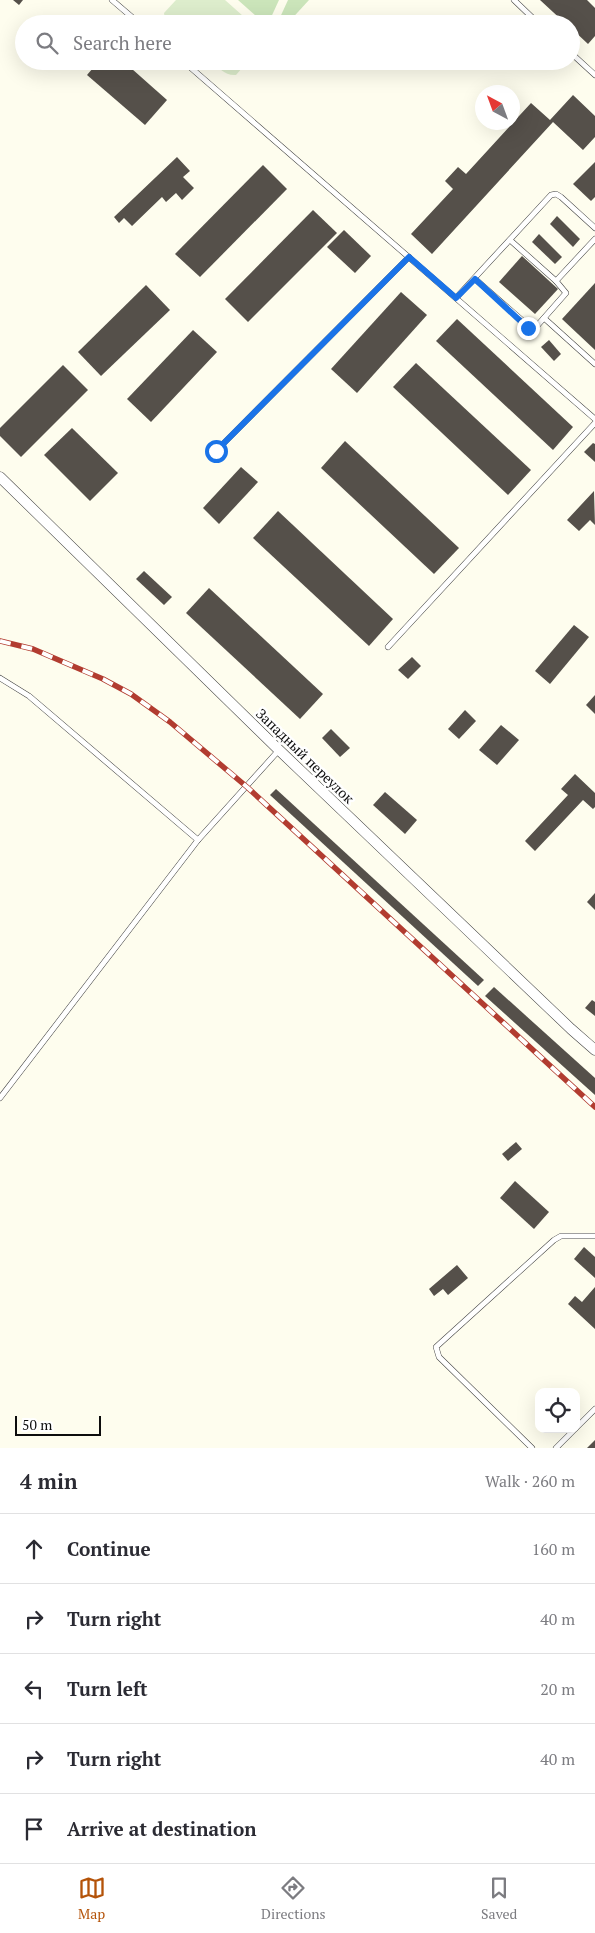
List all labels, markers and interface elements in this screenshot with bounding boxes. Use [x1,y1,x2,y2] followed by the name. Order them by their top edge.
[15,15,580,70] search box
[33,29,61,57] icon: search
[73,30,172,55] text: Search here
[475,85,520,130] north arrow
[517,317,540,340] route end
[205,440,228,463] route start
[252,704,359,808] street label: Западный переулок
[535,1388,580,1433] map controls
[535,1388,580,1433] button: locate
[15,1413,101,1436] scale bar
[22,1415,52,1434] text: 50 m
[20,1467,77,1495] text: 4 min
[485,1470,575,1492] text: Walk · 260 m
[20,1535,48,1563] icon: ahead
[67,1536,151,1561] text: Continue
[532,1538,575,1560] text: 160 m
[20,1605,48,1633] icon: right
[67,1606,161,1631] text: Turn right
[540,1608,575,1630] text: 40 m
[20,1675,48,1703] icon: left
[67,1676,148,1701] text: Turn left
[540,1678,575,1700] text: 20 m
[20,1745,48,1773] icon: right
[67,1746,161,1771] text: Turn right
[540,1748,575,1770] text: 40 m
[20,1815,48,1843] icon: arrive
[67,1816,256,1841] text: Arrive at destination
[78,1874,106,1923] tab: Map
[261,1874,326,1923] tab: Directions
[481,1874,517,1923] tab: Saved

